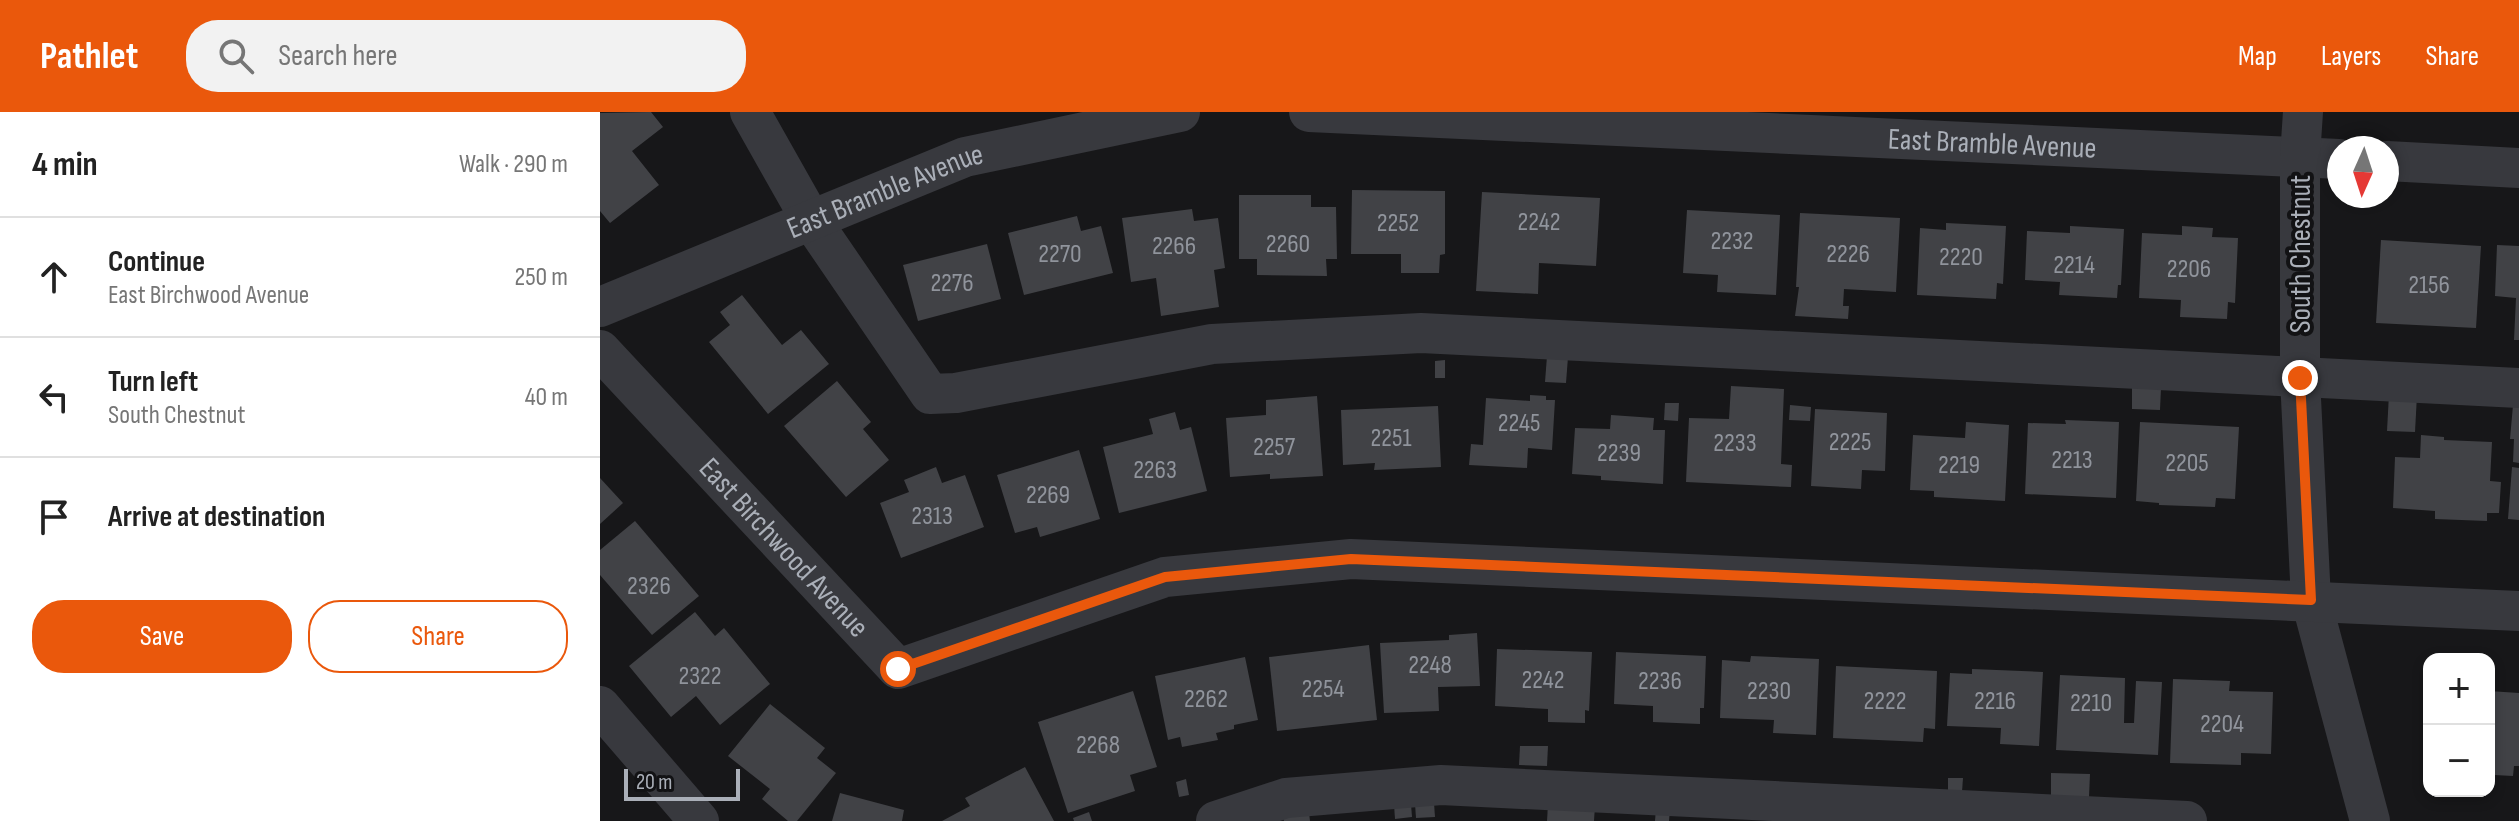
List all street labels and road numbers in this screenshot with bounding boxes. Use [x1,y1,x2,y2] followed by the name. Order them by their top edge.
[1887,121,2097,167] street label: East Bramble Avenue
[782,137,986,247] street label: East Bramble Avenue
[2283,175,2319,333] street label: South Chestnut
[691,451,876,645] street label: East Birchwood Avenue

